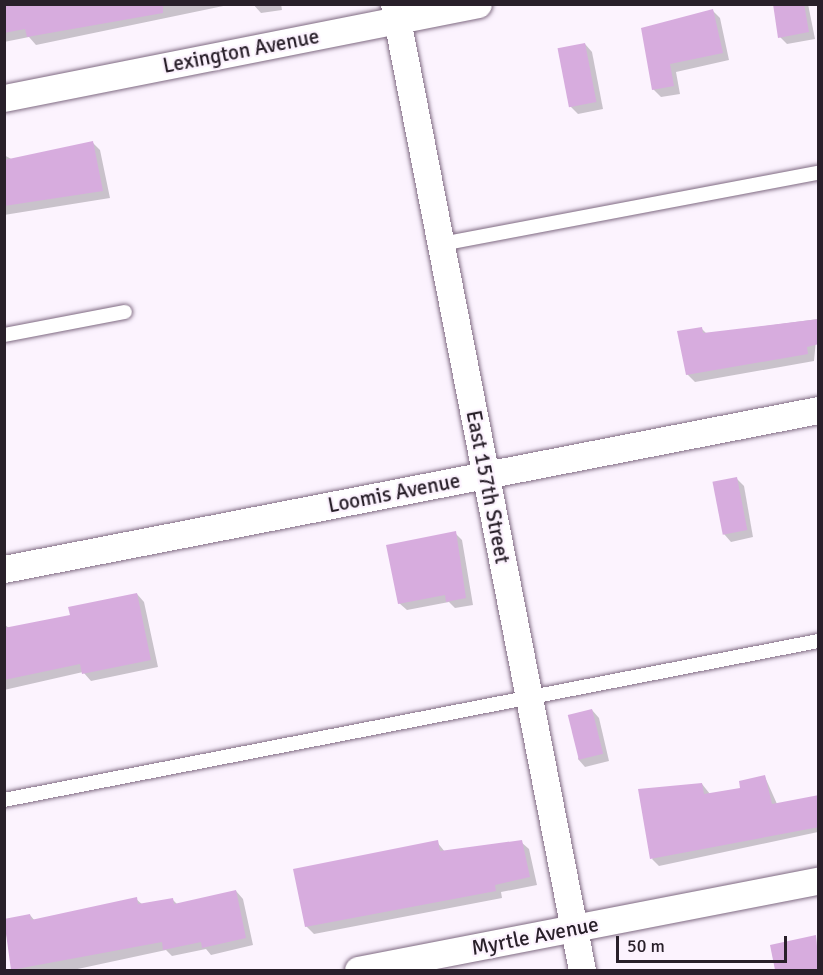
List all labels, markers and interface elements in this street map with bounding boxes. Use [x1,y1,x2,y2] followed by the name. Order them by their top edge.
[161,23,321,79] street label: Lexington Avenue
[461,408,515,566] street label: East 157th Street
[326,468,462,518] street label: Loomis Avenue
[469,911,601,961] street label: Myrtle Avenue
[619,924,790,962] scale bar
[627,935,665,957] text: 50 m

